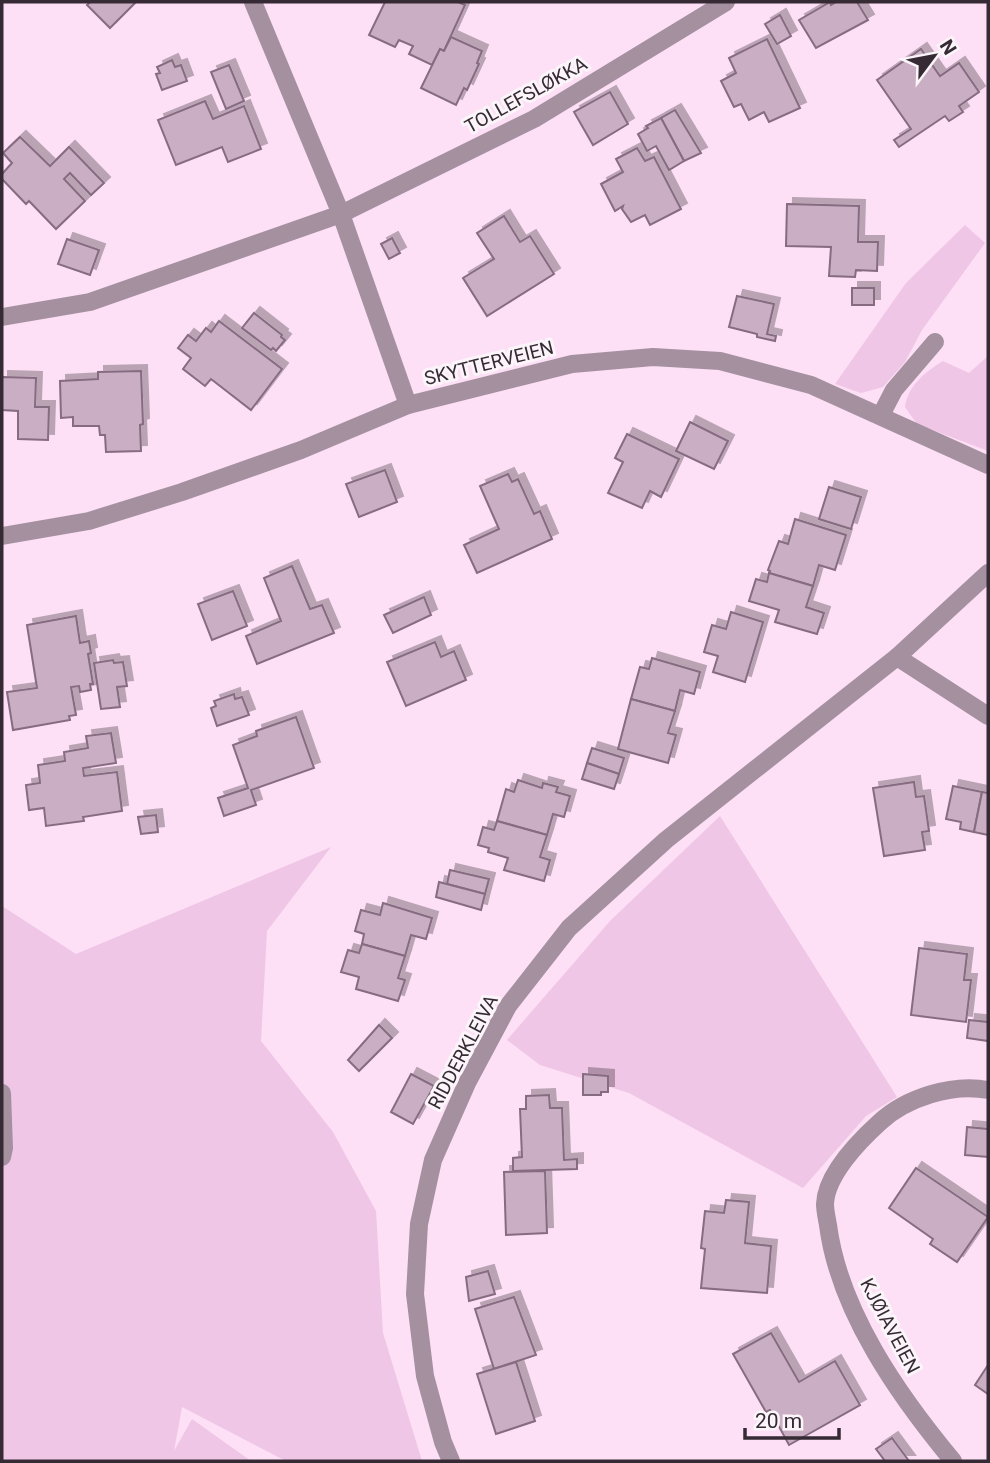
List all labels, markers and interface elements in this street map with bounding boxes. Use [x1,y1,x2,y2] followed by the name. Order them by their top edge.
[899,21,969,91] north arrow
[935,35,961,59] text: N
[461,52,592,138] street label: TOLLEFSLØKKA
[422,336,556,390] street label: SKYTTERVEIEN
[423,990,503,1113] street label: RIDDERKLEIVA
[855,1274,925,1378] street label: KJØIAVEIEN
[745,1396,839,1440] scale bar
[755,1409,802,1433] text: 20 m

